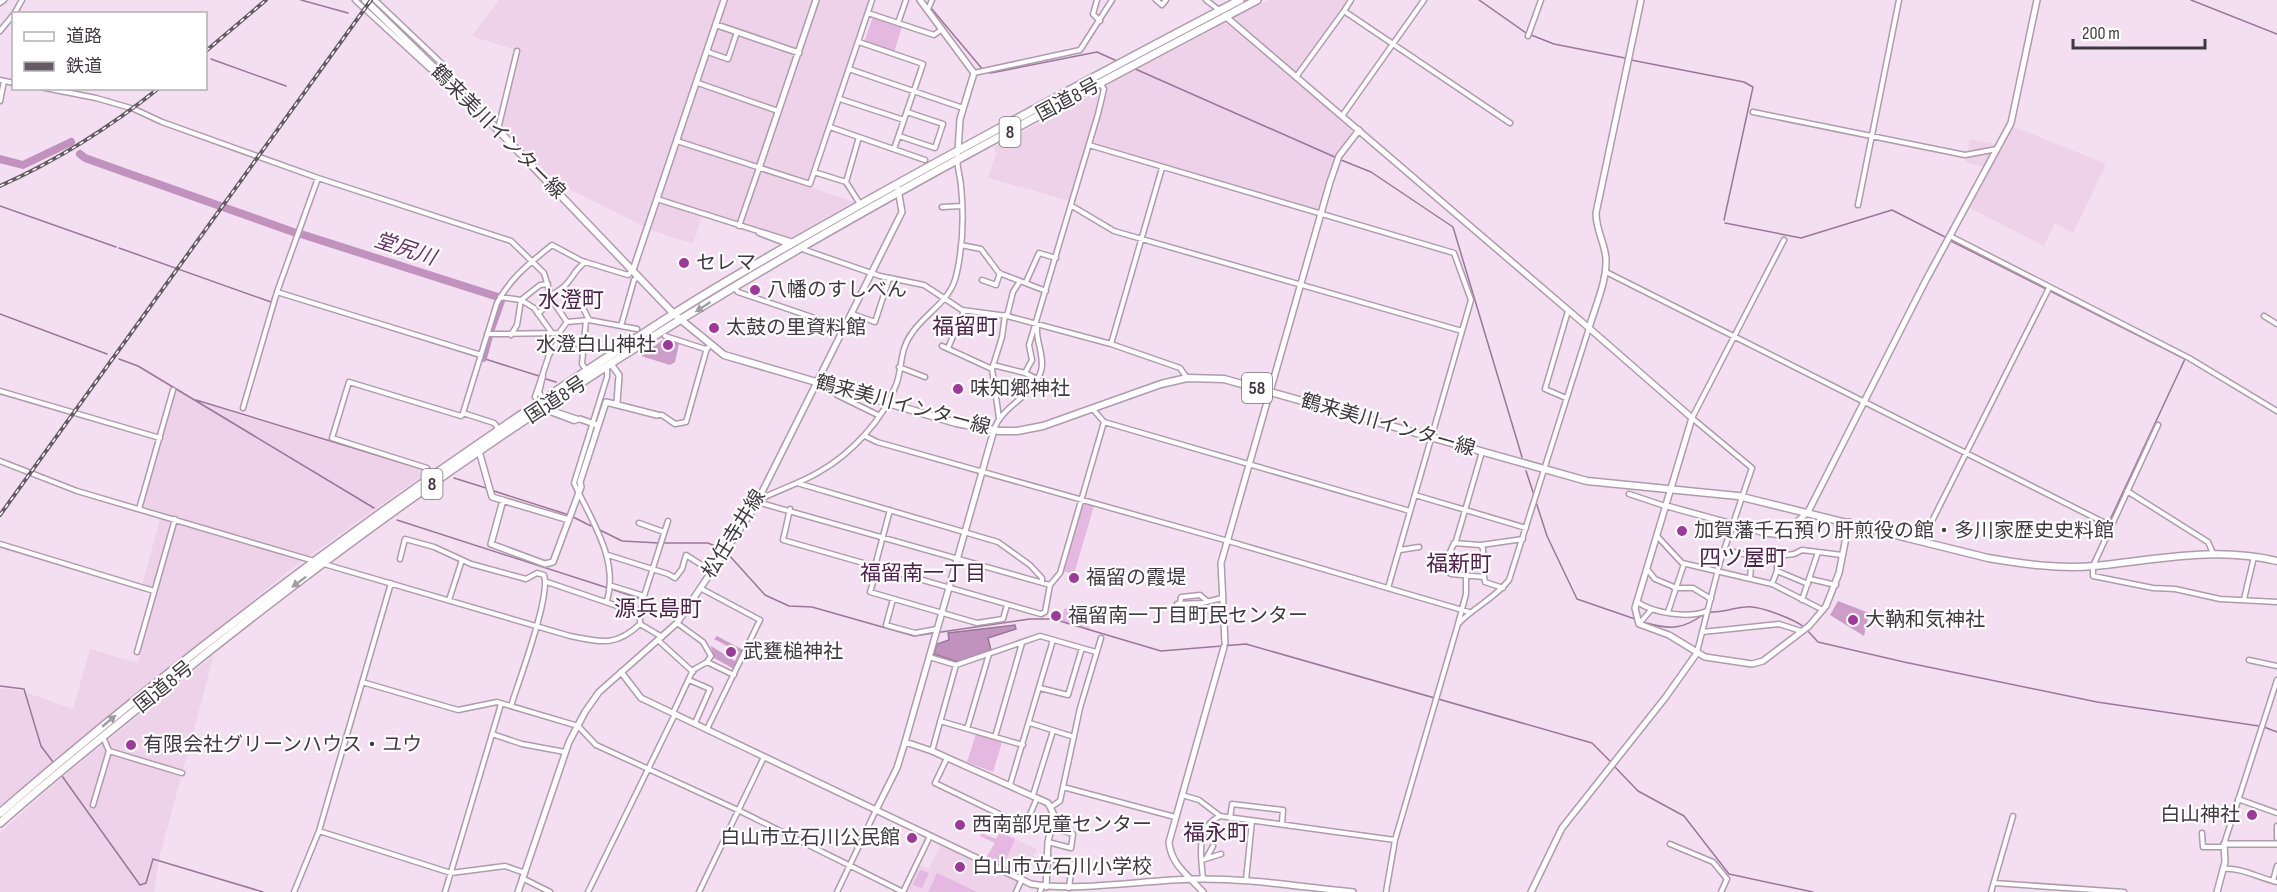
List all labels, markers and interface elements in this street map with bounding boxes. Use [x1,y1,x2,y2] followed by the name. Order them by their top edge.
[12,12,207,90] legend
[2073,12,2205,50] scale bar
[2082,23,2120,44] text: 200 m
[66,26,102,47] text: 道路
[66,56,102,77] text: 鉄道
[426,60,570,204] street label: 鶴来美川インター線
[1032,73,1104,127] street label: 国道8号
[1000,117,1020,147] road number: 8
[371,227,441,271] water label: 堂尻川
[696,251,756,275] place label: セレマ
[677,256,691,270] marker: セレマ
[767,278,907,302] place label: 八幡のすしべん
[748,283,762,297] marker: 八幡のすしべん
[538,287,604,314] district label: 水澄町
[695,302,711,313] one-way arrow
[932,314,998,341] district label: 福留町
[726,316,866,340] place label: 太鼓の里資料館
[707,321,721,335] marker: 太鼓の里資料館
[536,333,656,357] place label: 水澄白山神社
[661,338,675,352] marker: 水澄白山神社
[813,370,993,440] street label: 鶴来美川インター線
[521,371,591,429] street label: 国道8号
[1242,373,1272,403] road number: 58
[970,377,1070,401] place label: 味知郷神社
[951,382,965,396] marker: 味知郷神社
[1298,389,1478,461] street label: 鶴来美川インター線
[422,469,442,499] road number: 8
[697,485,771,583] street label: 松任寺井線
[1694,519,2114,543] place label: 加賀藩千石預り肝煎役の館・多川家歴史史料館
[1675,524,1689,538] marker: 加賀藩千石預り肝煎役の館・多川家歴史史料館
[1699,545,1787,572] district label: 四ツ屋町
[1426,551,1492,578] district label: 福新町
[860,561,986,586] district label: 福留南一丁目
[1086,566,1186,590] place label: 福留の霞堤
[1067,571,1081,585] marker: 福留の霞堤
[291,576,307,588] one-way arrow
[614,596,702,623] district label: 源兵島町
[1068,604,1308,628] place label: 福留南一丁目町民センター
[1865,608,1985,632] place label: 大靹和気神社
[1049,609,1063,623] marker: 福留南一丁目町民センター
[1846,613,1860,627] marker: 大靹和気神社
[743,640,843,664] place label: 武甕槌神社
[724,645,738,659] marker: 武甕槌神社
[130,656,198,718] street label: 国道8号
[101,715,117,728] one-way arrow
[143,733,422,757] place label: 有限会社グリーンハウス・ユウ
[124,738,138,752] marker: 有限会社グリーンハウス・ユウ
[2160,803,2240,827] place label: 白山神社
[2245,808,2259,822] marker: 白山神社
[972,813,1152,837] place label: 西南部児童センター
[953,818,967,832] marker: 西南部児童センター
[1183,820,1249,847] district label: 福永町
[720,826,900,850] place label: 白山市立石川公民館
[905,831,919,845] marker: 白山市立石川公民館
[972,855,1152,879] place label: 白山市立石川小学校
[953,860,967,874] marker: 白山市立石川小学校

